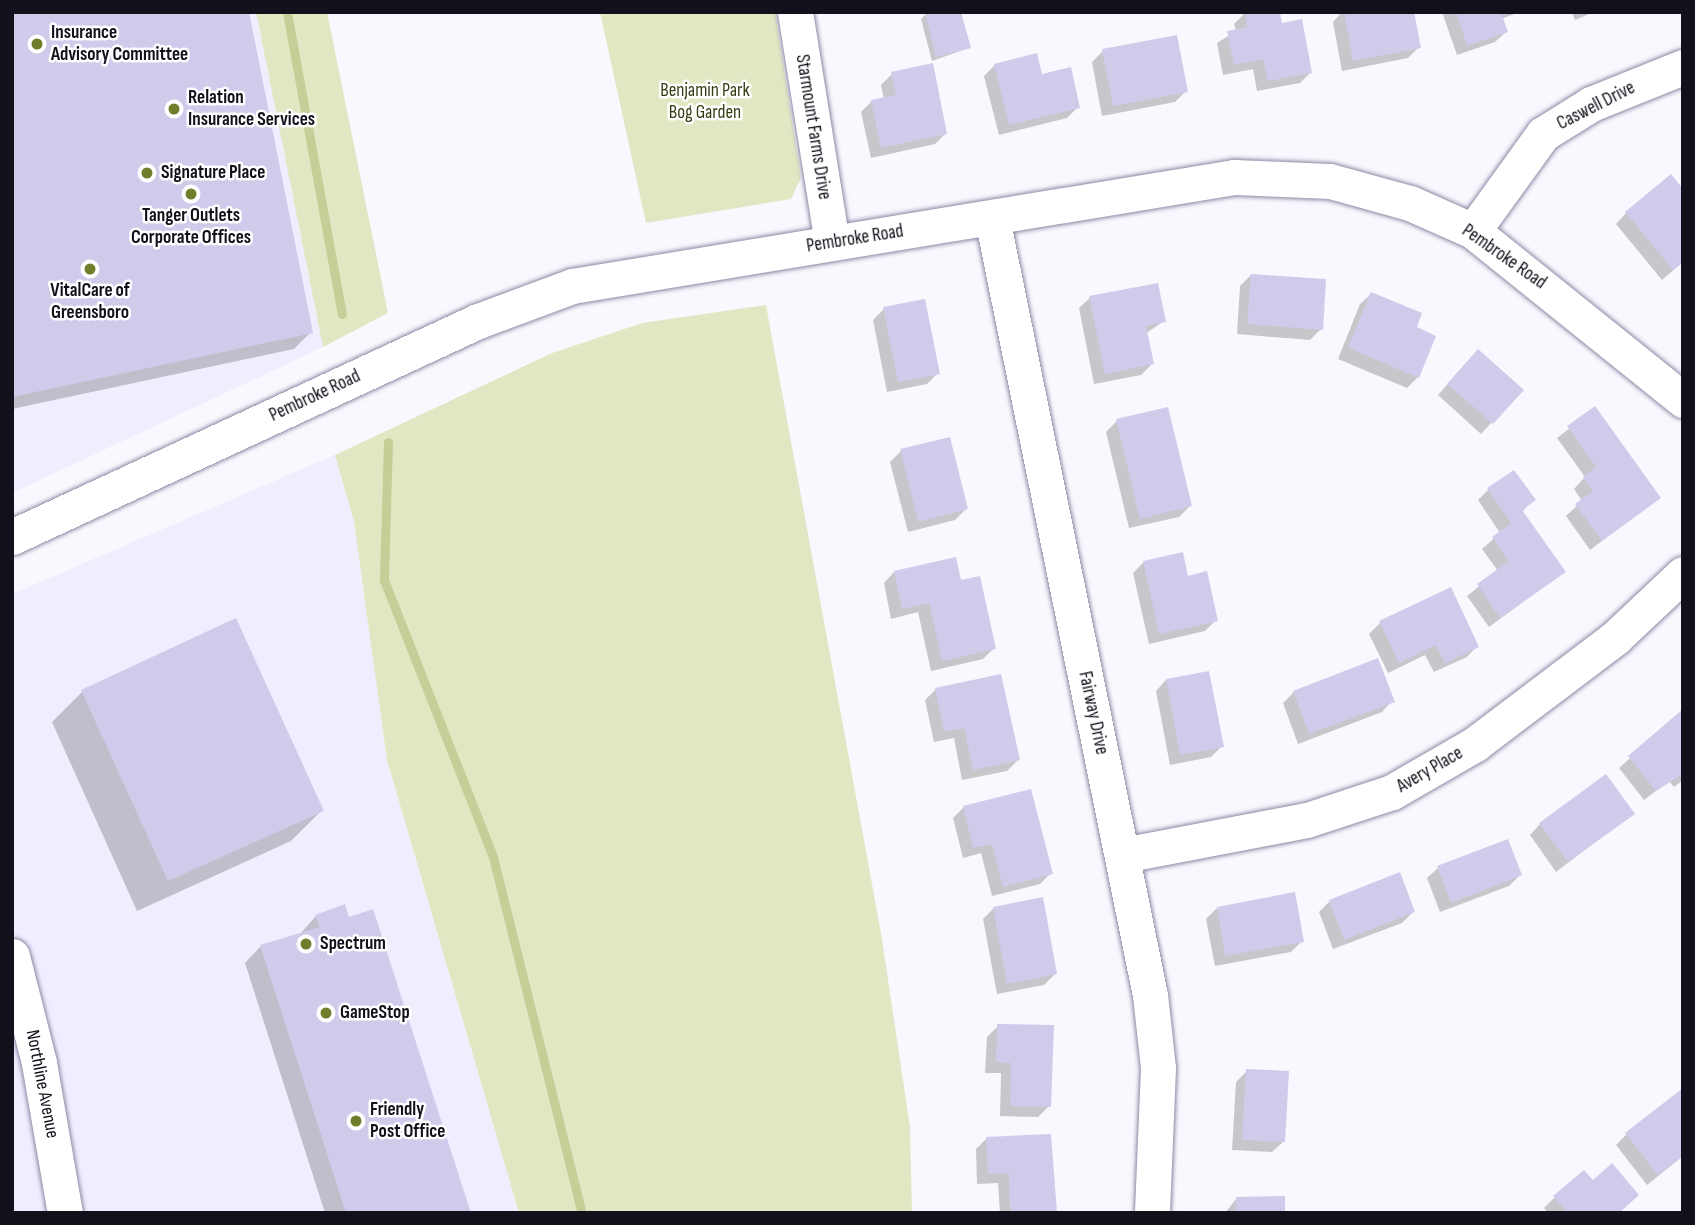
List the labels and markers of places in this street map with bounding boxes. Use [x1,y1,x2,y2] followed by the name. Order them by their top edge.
[51,22,188,66] place label: Insurance Advisory Committee
[29,36,45,52] marker: Insurance Advisory Committee
[188,87,315,131] place label: Relation Insurance Services
[166,101,182,117] marker: Relation Insurance Services
[161,162,265,184] place label: Signature Place
[139,165,155,181] marker: Signature Place
[183,186,199,202] marker: Tanger Outlets Corporate Offices
[131,205,251,249] place label: Tanger Outlets Corporate Offices
[82,261,98,277] marker: VitalCare of Greensboro
[50,280,130,324] place label: VitalCare of Greensboro
[320,933,386,955] place label: Spectrum
[298,936,314,952] marker: Spectrum
[340,1002,410,1024] place label: GameStop
[318,1005,334,1021] marker: GameStop
[370,1099,445,1143] place label: Friendly Post Office
[348,1113,364,1129] marker: Friendly Post Office

